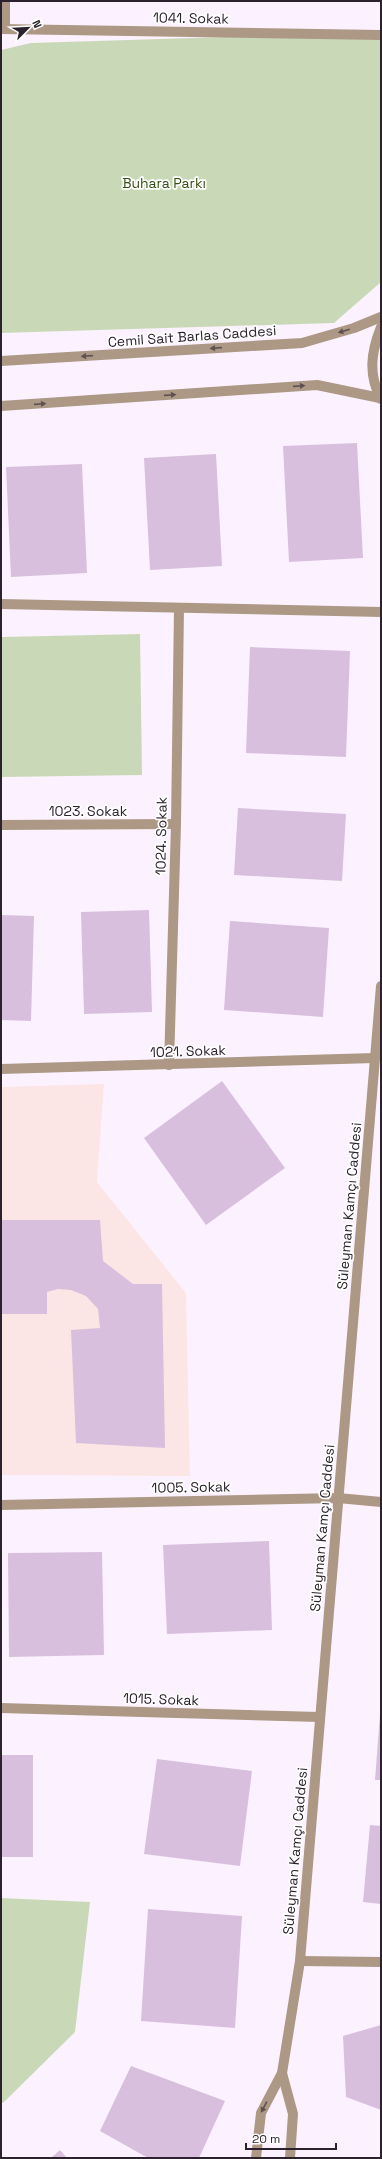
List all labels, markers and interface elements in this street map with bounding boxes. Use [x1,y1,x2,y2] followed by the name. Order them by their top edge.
[8,8,48,48] north arrow
[153,8,230,28] street label: 1041. Sokak
[29,18,45,30] text: N
[122,174,206,192] park label: Buhara Parkı
[107,321,277,351] street label: Cemil Sait Barlas Caddesi
[338,328,350,334] one-way arrow
[210,345,222,352] one-way arrow
[80,353,93,359] one-way arrow
[293,382,305,389] one-way arrow
[164,391,176,398] one-way arrow
[34,400,46,407] one-way arrow
[151,796,171,875] street label: 1024. Sokak
[49,802,128,820] street label: 1023. Sokak
[150,1041,227,1061] street label: 1021. Sokak
[333,1122,365,1290] street label: Süleyman Kamçı Caddesi
[306,1444,338,1612] street label: Süleyman Kamçı Caddesi
[151,1477,231,1497] street label: 1005. Sokak
[123,1689,200,1709] street label: 1015. Sokak
[279,1767,311,1935] street label: Süleyman Kamçı Caddesi
[261,2101,267,2113] one-way arrow
[246,2125,336,2151] scale bar
[252,2131,280,2147] text: 20 m

